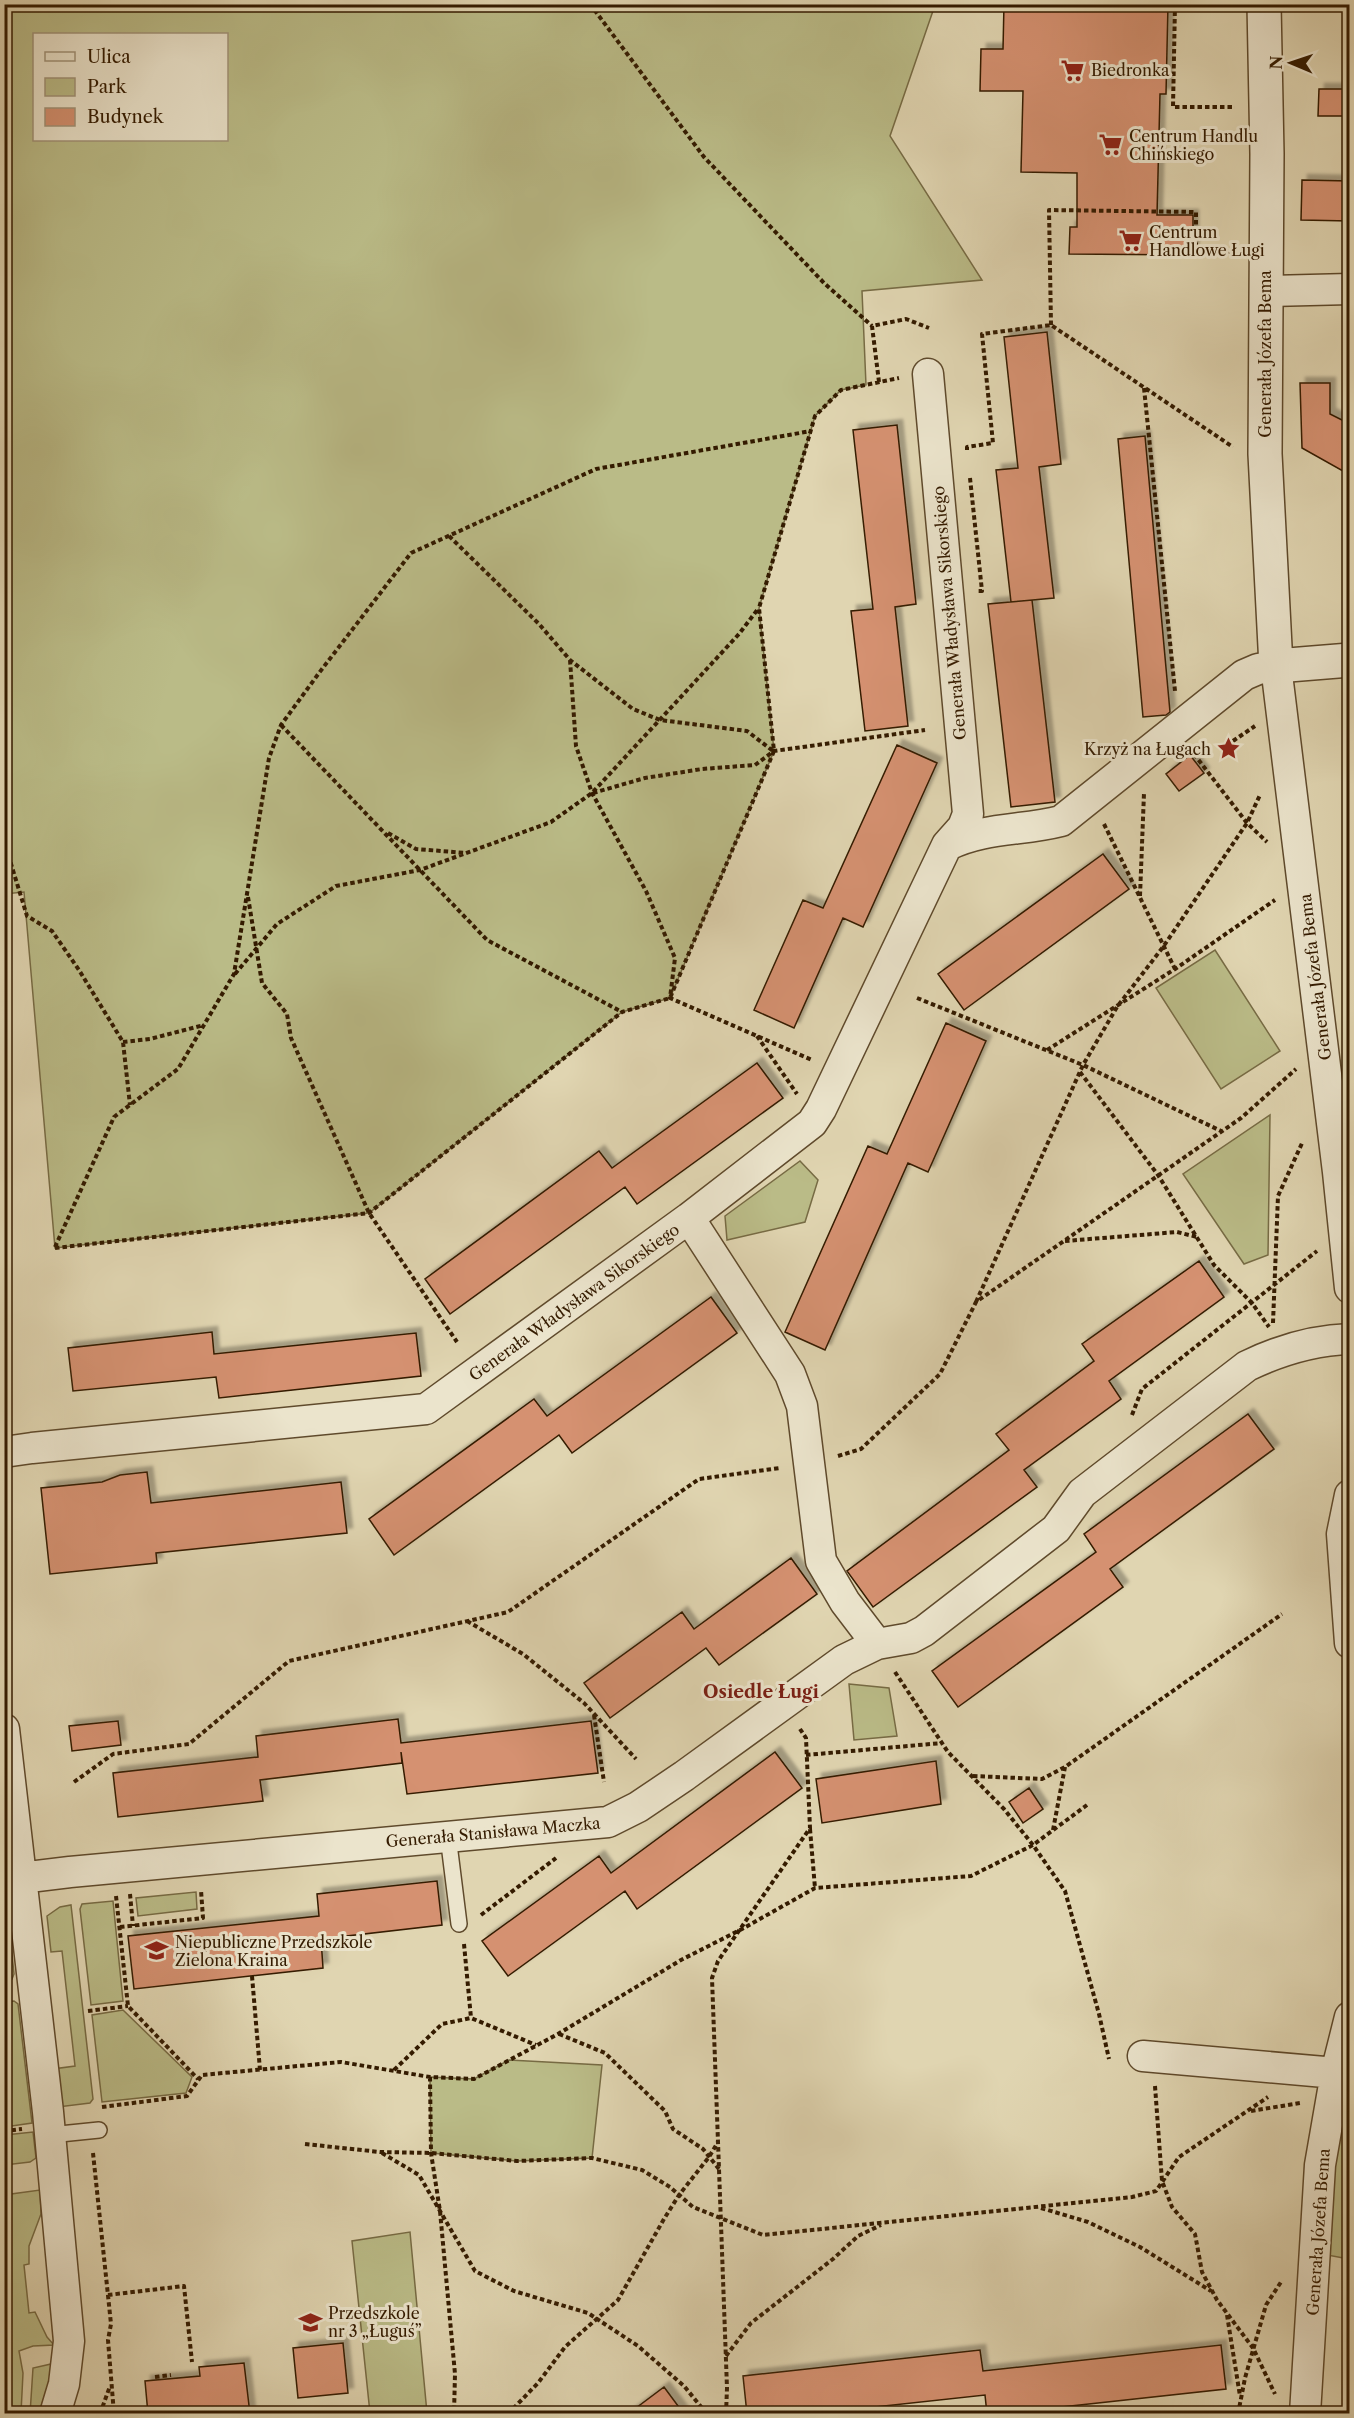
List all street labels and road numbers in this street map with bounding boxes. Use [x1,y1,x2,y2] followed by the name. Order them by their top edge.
[1255,270,1275,438] street label: Generała Józefa Bema
[928,485,970,741] street label: Generała Władysława Sikorskiego
[1295,892,1335,1061] street label: Generała Józefa Bema
[465,1219,683,1385] street label: Generała Władysława Sikorskiego
[385,1813,602,1851] street label: Generała Stanisława Maczka
[1302,2147,1334,2316] street label: Generała Józefa Bema

